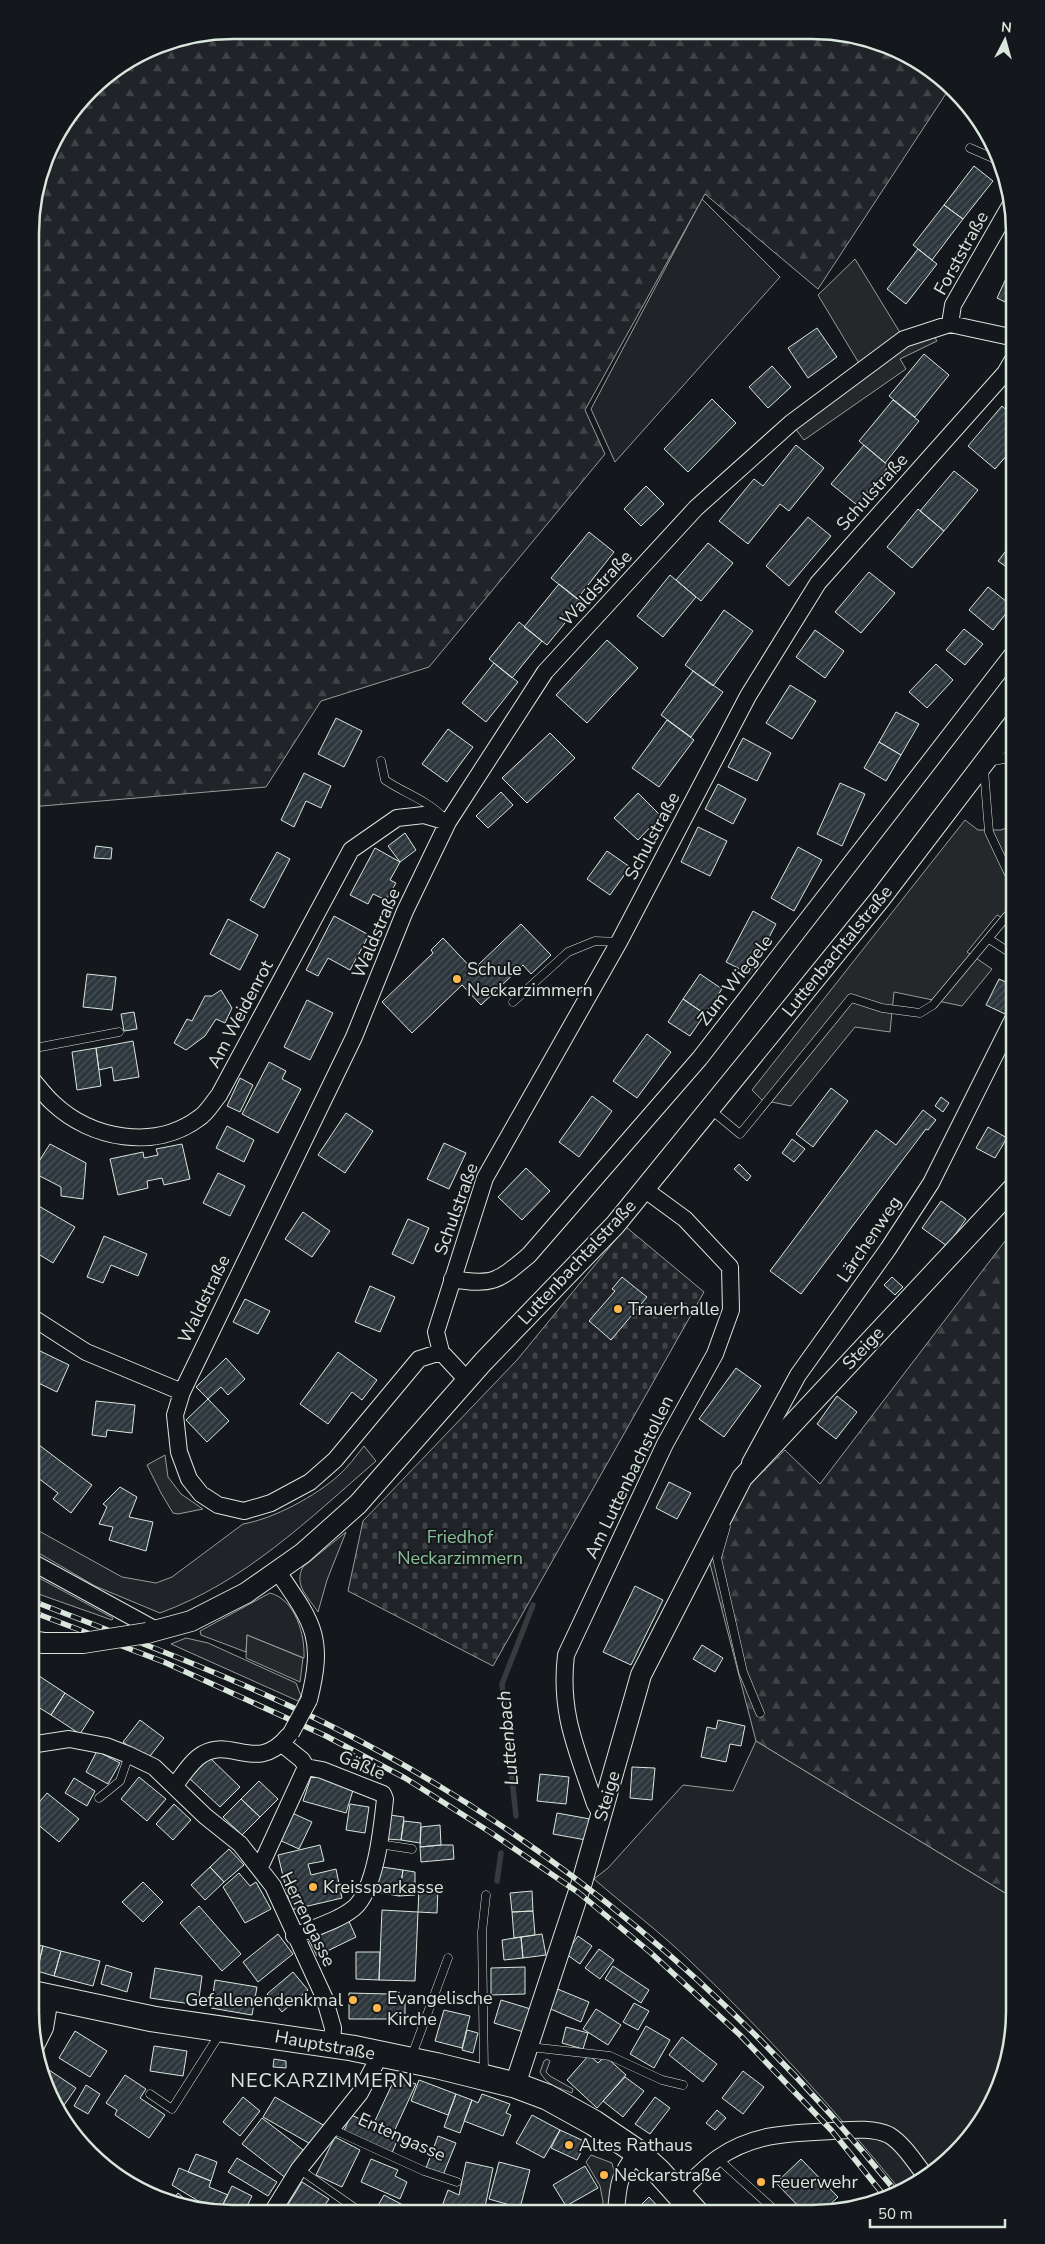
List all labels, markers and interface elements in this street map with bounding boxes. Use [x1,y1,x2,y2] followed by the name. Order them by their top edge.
[980,15,1030,65] north arrow
[1000,18,1013,38] text: N
[928,207,994,299] street label: Forststraße
[831,448,913,536] street label: Schulstraße
[555,545,637,631] street label: Waldstraße
[619,788,685,884] street label: Schulstraße
[776,880,898,1022] street label: Luttenbachtalstraße
[346,884,406,982] street label: Waldstraße
[692,930,778,1030] street label: Zum Wiegele
[202,955,279,1072] street label: Am Weidenrot
[467,957,593,1002] place label: Schule Neckarzimmern
[451,973,463,985] marker: Schule Neckarzimmern
[428,1160,484,1258] street label: Schulstraße
[831,1191,907,1287] street label: Lärchenweg
[513,1194,641,1330] street label: Luttenbachtalstraße
[172,1251,236,1347] street label: Waldstraße
[628,1297,719,1321] place label: Trauerhalle
[612,1303,624,1315] marker: Trauerhalle
[837,1321,889,1375] street label: Steige
[579,1391,679,1563] street label: Am Luttenbachstollen
[397,1525,523,1570] park label: Friedhof Neckarzimmern
[491,1689,525,1787] water label: Luttenbach
[335,1744,389,1786] street label: Gäßle
[588,1768,626,1824] street label: Steige
[275,1868,341,1970] street label: Herrengasse
[323,1875,443,1899] place label: Kreissparkasse
[307,1881,319,1893] marker: Kreissparkasse
[387,1986,493,2031] place label: Evangelische Kirche
[185,1988,344,2012] place label: Gefallenendenkmal
[347,1994,359,2006] marker: Gefallenendenkmal
[371,2002,383,2014] marker: Evangelische Kirche
[273,2024,377,2066] street label: Hauptstraße
[230,2067,414,2094] district label: NECKARZIMMERN
[354,2107,450,2167] street label: Entengasse
[579,2133,693,2157] place label: Altes Rathaus
[563,2139,575,2151] marker: Altes Rathaus
[614,2163,721,2187] place label: Neckarstraße
[598,2169,610,2181] marker: Neckarstraße
[771,2170,859,2194] place label: Feuerwehr
[755,2176,767,2188] marker: Feuerwehr
[870,2196,1005,2228] scale bar
[878,2204,913,2224] text: 50 m

